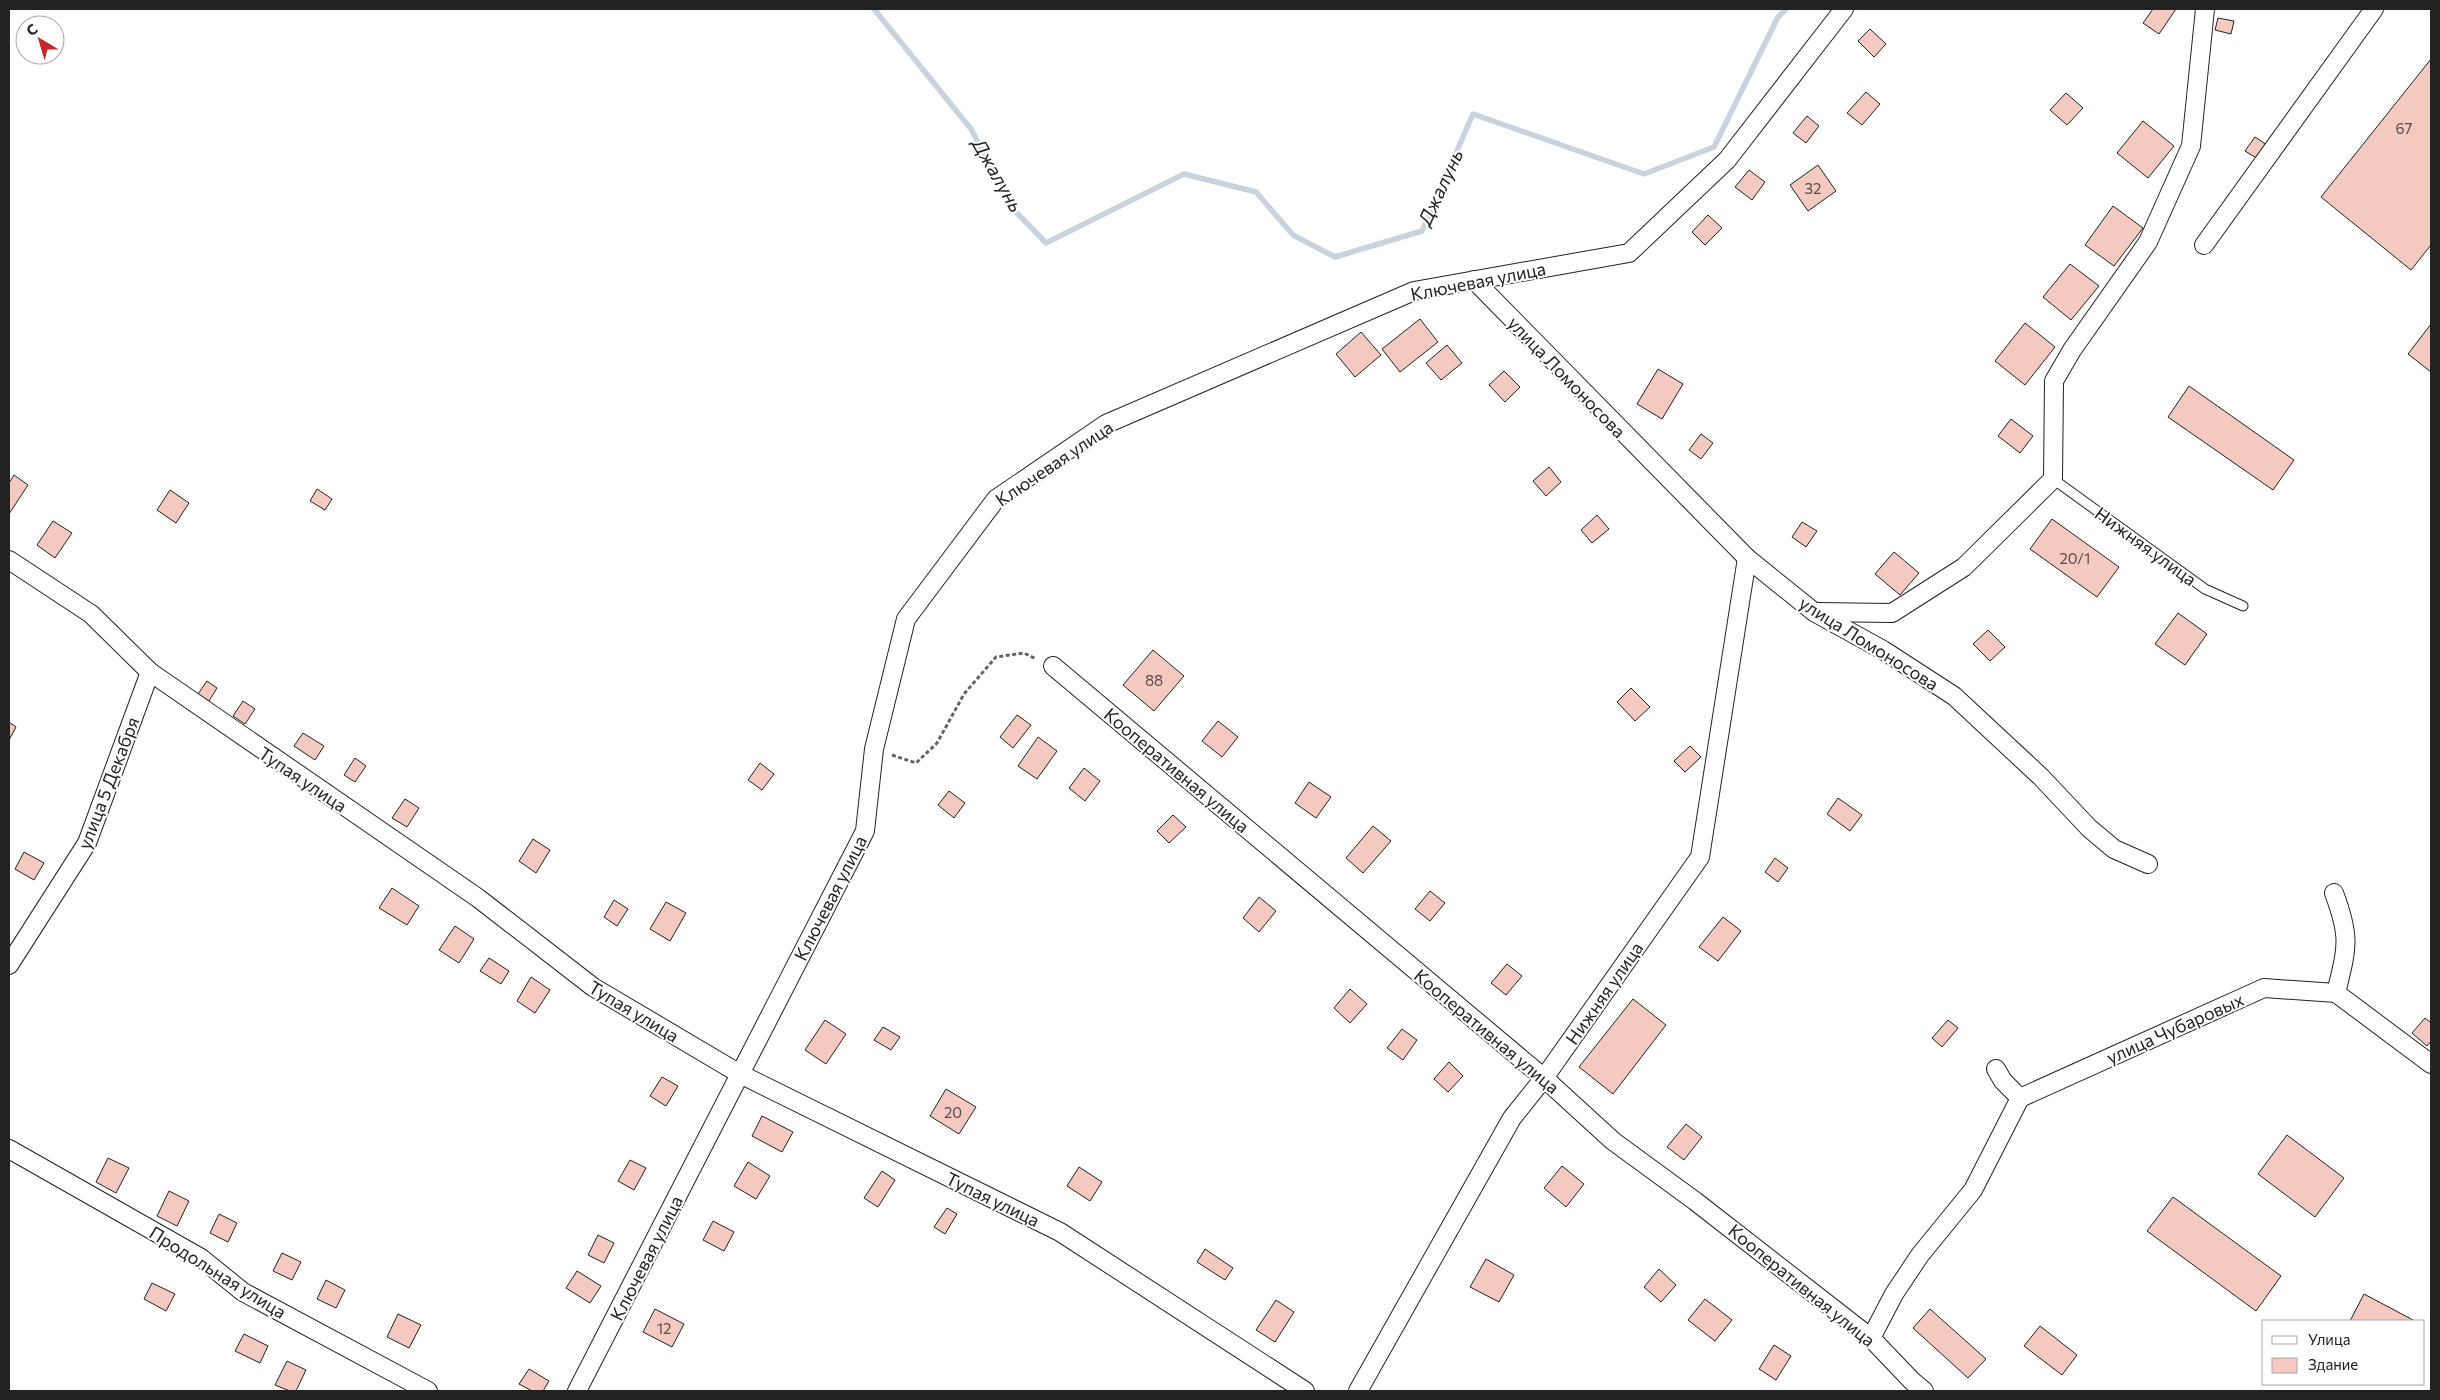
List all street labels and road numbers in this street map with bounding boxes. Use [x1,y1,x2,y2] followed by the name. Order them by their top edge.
[1409,257,1547,305] street label: Ключевая улица
[1504,312,1630,442] street label: улица Ломоносова
[991,415,1117,511] street label: Ключевая улица
[2091,502,2201,590] street label: Нижняя улица
[1795,591,1943,695] street label: улица Ломоносова
[1100,703,1254,837] street label: Кооперативная улица
[73,714,143,852] street label: улица 5 Декабря
[255,742,351,816] street label: Тупая улица
[789,832,871,964] street label: Ключевая улица
[1561,938,1647,1048] street label: Нижняя улица
[1410,964,1564,1098] street label: Кооперативная улица
[585,975,683,1047] street label: Тупая улица
[2103,988,2247,1068] street label: улица Чубаровых
[943,1167,1043,1231] street label: Тупая улица
[605,1192,687,1324] street label: Ключевая улица
[1724,1219,1880,1351] street label: Кооперативная улица
[146,1221,290,1323] street label: Продольная улица

